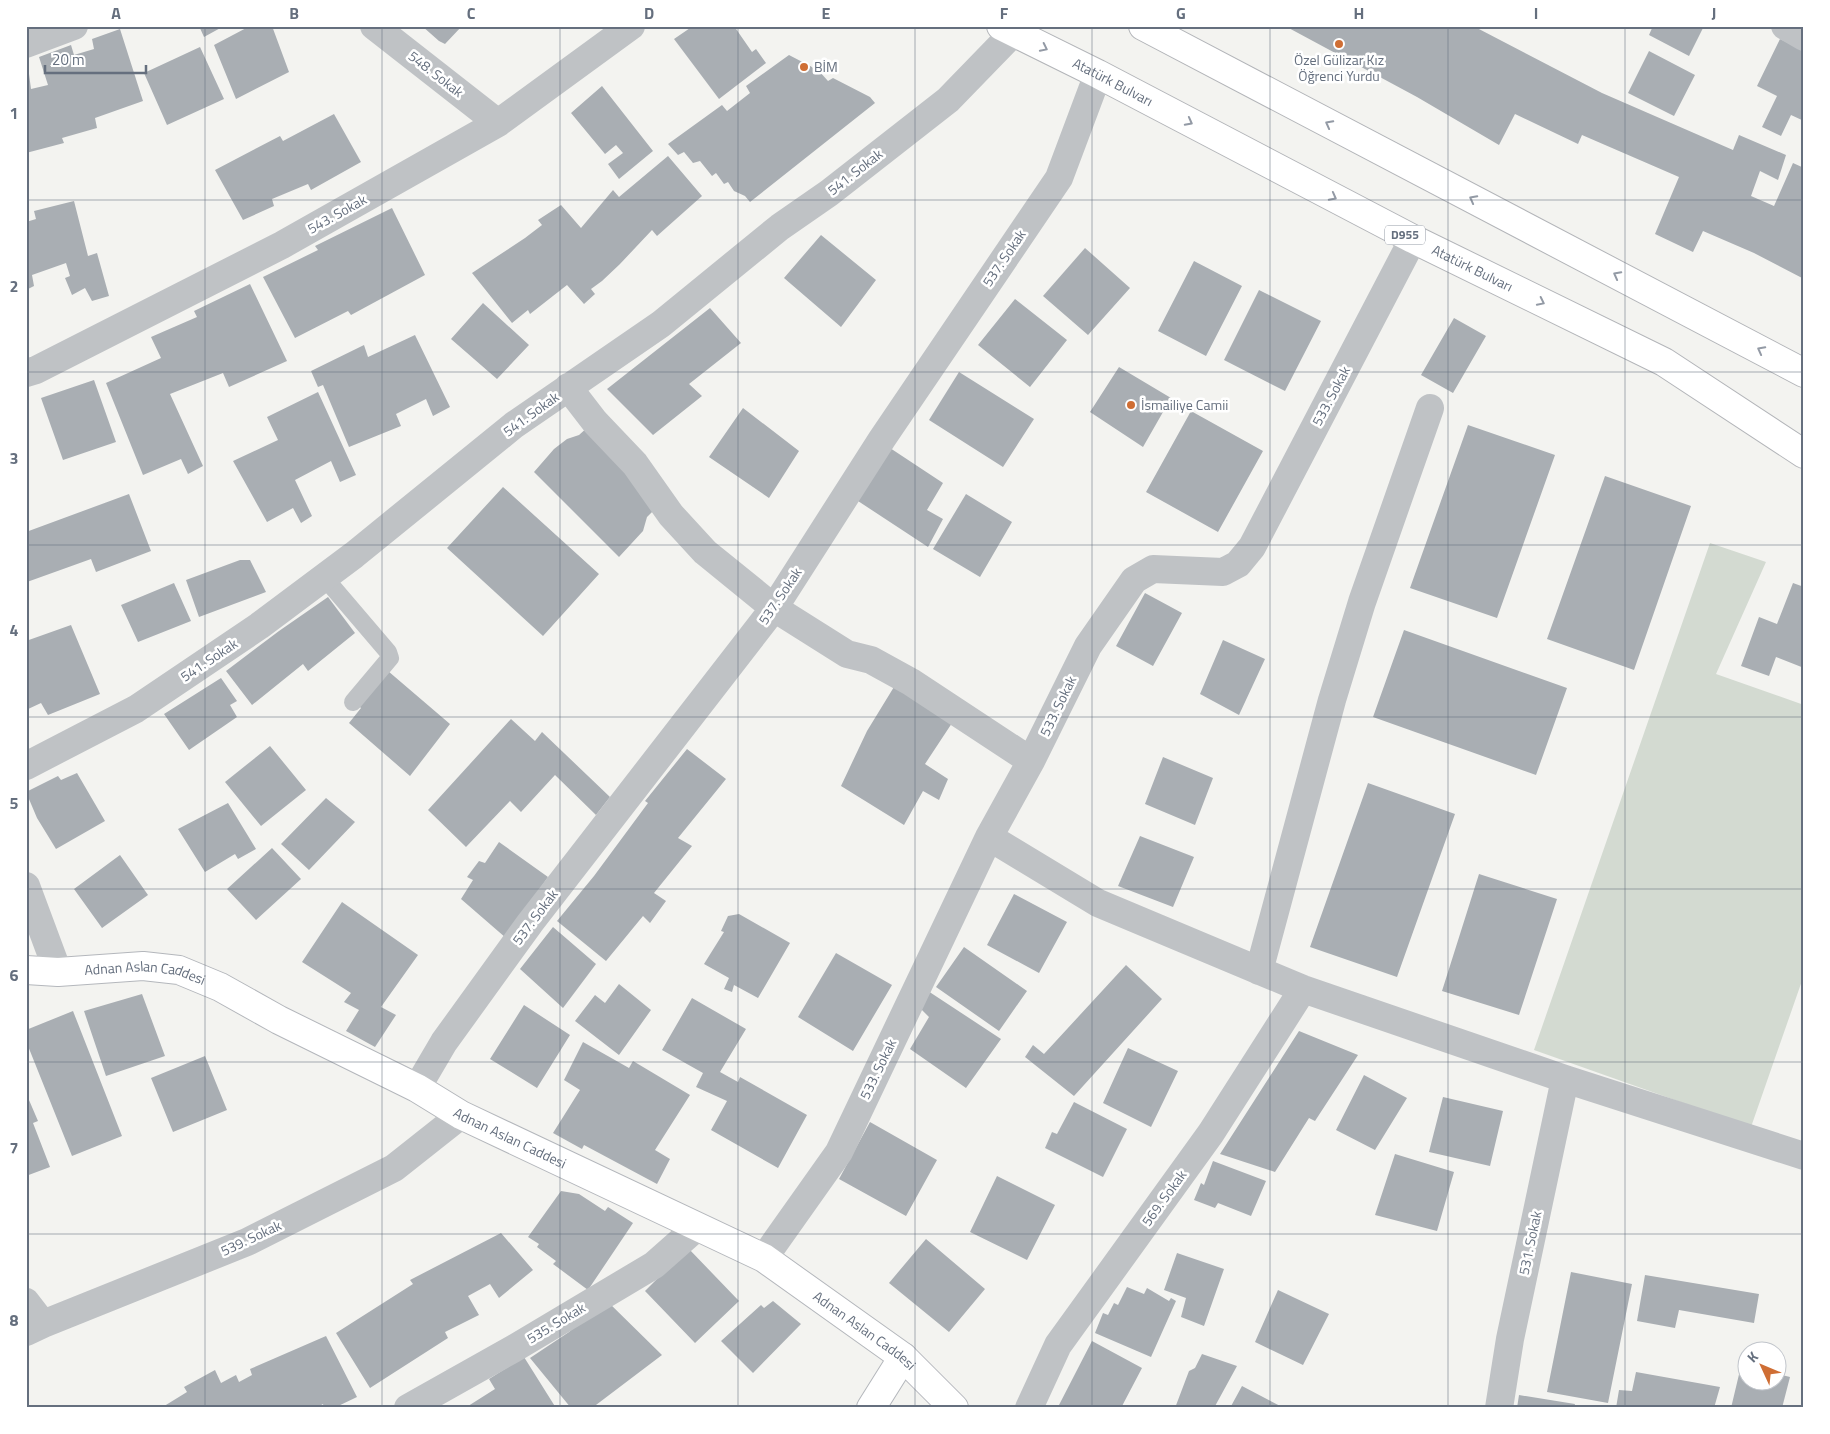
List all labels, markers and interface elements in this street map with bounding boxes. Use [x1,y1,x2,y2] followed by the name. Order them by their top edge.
[111,1,121,25] text: A
[289,1,299,25] text: B
[467,1,476,25] text: C
[644,1,654,25] text: D
[822,1,831,25] text: E
[1000,1,1009,25] text: F
[1176,1,1186,25] text: G
[1354,1,1364,25] text: H
[1534,1,1538,25] text: I
[1712,1,1716,25] text: J
[1333,38,1345,50] marker: Özel Gülizar Kız Öğrenci Yurdu
[45,42,146,74] scale bar
[1039,42,1048,52] one-way arrow
[404,45,469,102] street label: 548. Sokak
[52,48,85,71] text: 20 m
[1294,49,1384,86] place label: Özel Gülizar Kız Öğrenci Yurdu
[1069,52,1157,111] street label: Atatürk Bulvarı
[814,56,838,77] place label: BİM
[798,61,810,73] marker: BİM
[10,101,18,125] text: 1
[1184,116,1193,126] one-way arrow
[1325,120,1334,130] one-way arrow
[823,143,887,200] street label: 541. Sokak
[303,188,371,239] street label: 543. Sokak
[1328,191,1337,201] one-way arrow
[1469,195,1478,205] one-way arrow
[977,225,1031,291] street label: 537. Sokak
[1385,226,1425,244] road number: D955
[1429,239,1517,296] street label: Atatürk Bulvarı
[1613,271,1622,281] one-way arrow
[10,274,18,298] text: 2
[1536,295,1545,306] one-way arrow
[1757,346,1766,356] one-way arrow
[1306,362,1355,429] street label: 533. Sokak
[498,386,563,441] street label: 541. Sokak
[1141,394,1228,415] place label: İsmailiye Camii
[1125,399,1137,411] marker: İsmailiye Camii
[10,446,18,470] text: 3
[753,563,807,629] street label: 537. Sokak
[10,618,19,642] text: 4
[176,633,242,686] street label: 541. Sokak
[1034,672,1081,740] street label: 533. Sokak
[10,791,19,815] text: 5
[507,884,563,949] street label: 537. Sokak
[84,955,209,990] street label: Adnan Aslan Caddesi
[10,963,19,987] text: 6
[854,1035,901,1103] street label: 533. Sokak
[450,1102,570,1173] street label: Adnan Aslan Caddesi
[10,1136,18,1160] text: 7
[1136,1165,1191,1230] street label: 569. Sokak
[1512,1209,1547,1277] street label: 531. Sokak
[217,1214,285,1261] street label: 539. Sokak
[809,1285,921,1374] street label: Adnan Aslan Caddesi
[522,1297,589,1348] street label: 535. Sokak
[10,1308,19,1332] text: 8
[1738,1342,1788,1392] north arrow
[1742,1346,1763,1367] text: K

